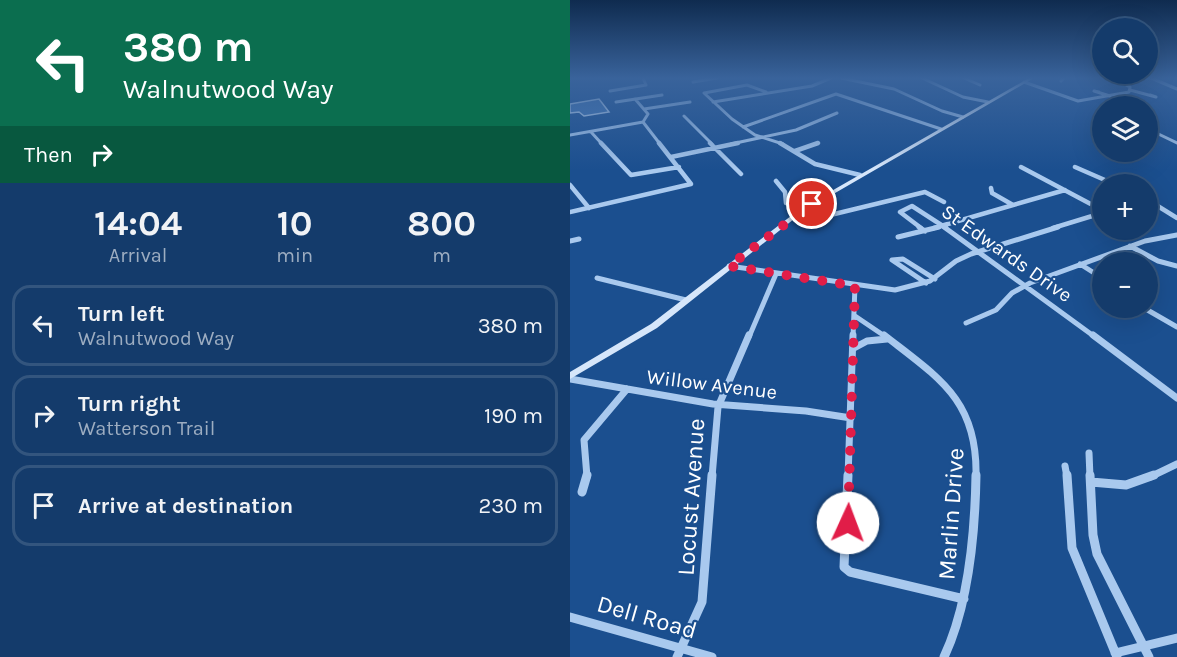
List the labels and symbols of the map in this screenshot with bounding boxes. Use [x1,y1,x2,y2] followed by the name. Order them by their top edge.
[786,178,837,229] pin
[937,200,1076,307] street label: St Edwards Drive
[646,365,778,404] street label: Willow Avenue
[672,417,710,577] street label: Locust Avenue
[932,447,970,581] street label: Marlin Drive
[816,491,880,555] position arrow
[594,589,700,645] street label: Dell Road

